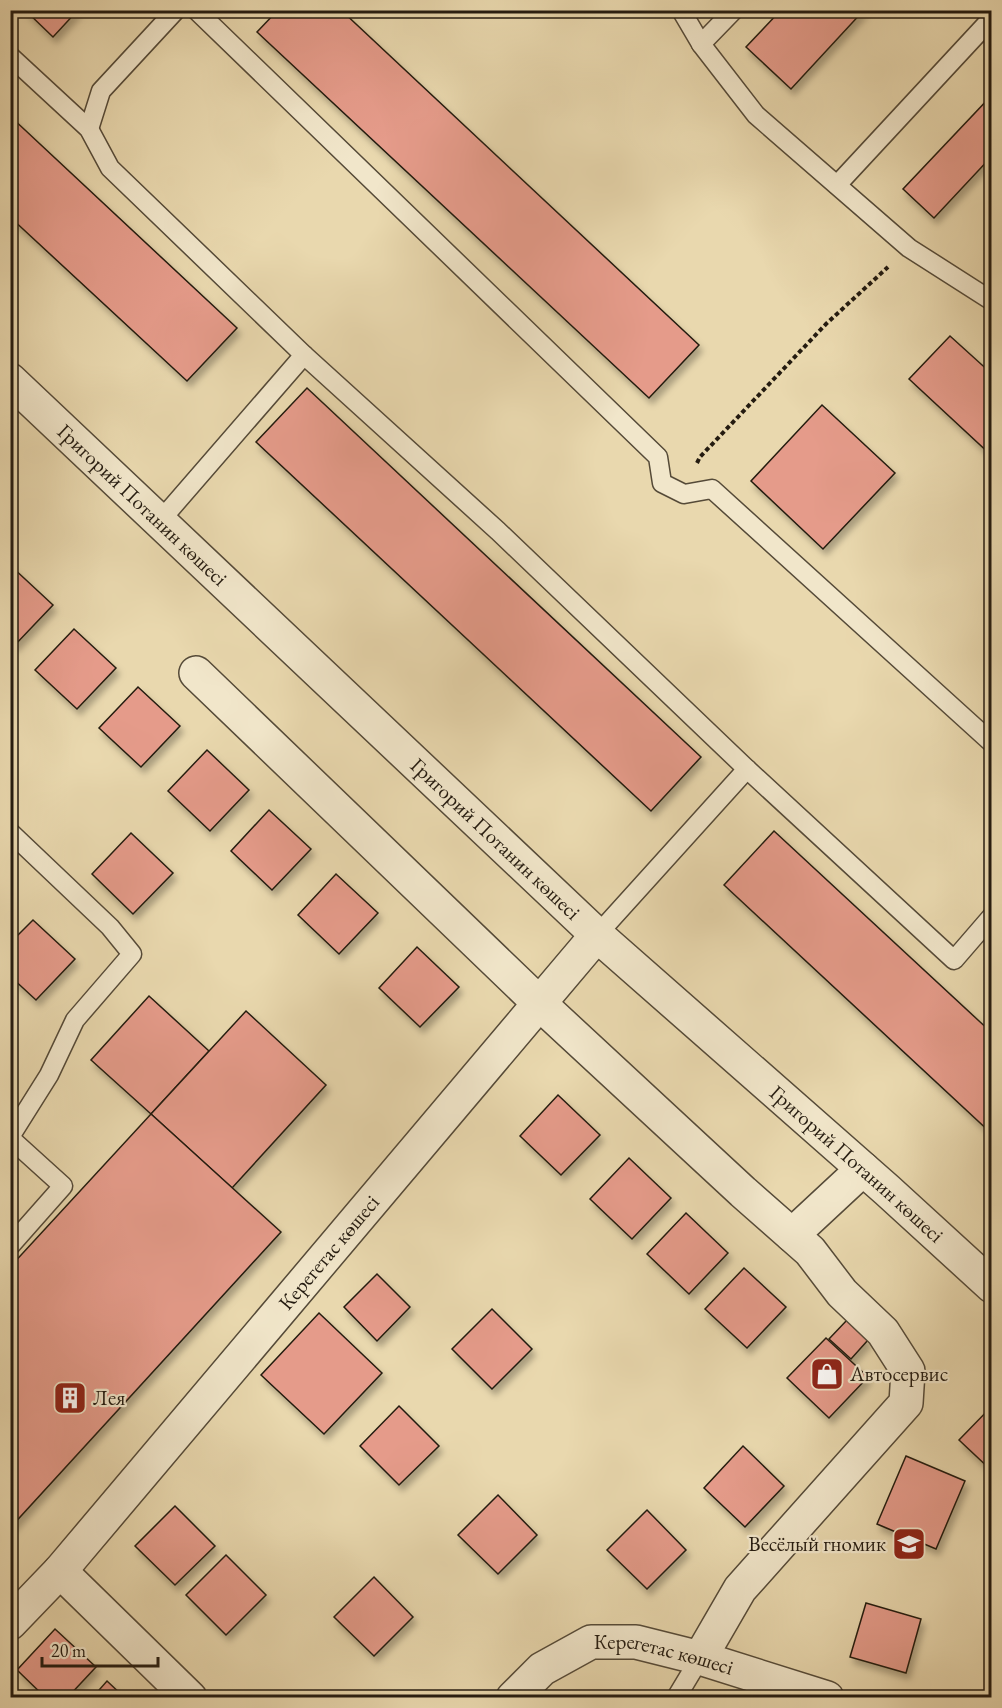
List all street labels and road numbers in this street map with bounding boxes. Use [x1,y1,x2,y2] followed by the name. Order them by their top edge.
[52,418,233,592] street label: Григорий Потанин көшесі
[405,752,586,925] street label: Григорий Потанин көшесі
[764,1079,950,1248] street label: Григорий Потанин көшесі
[272,1189,385,1315] street label: Керегетас көшесі
[594,1628,737,1681] street label: Керегетас көшесі

